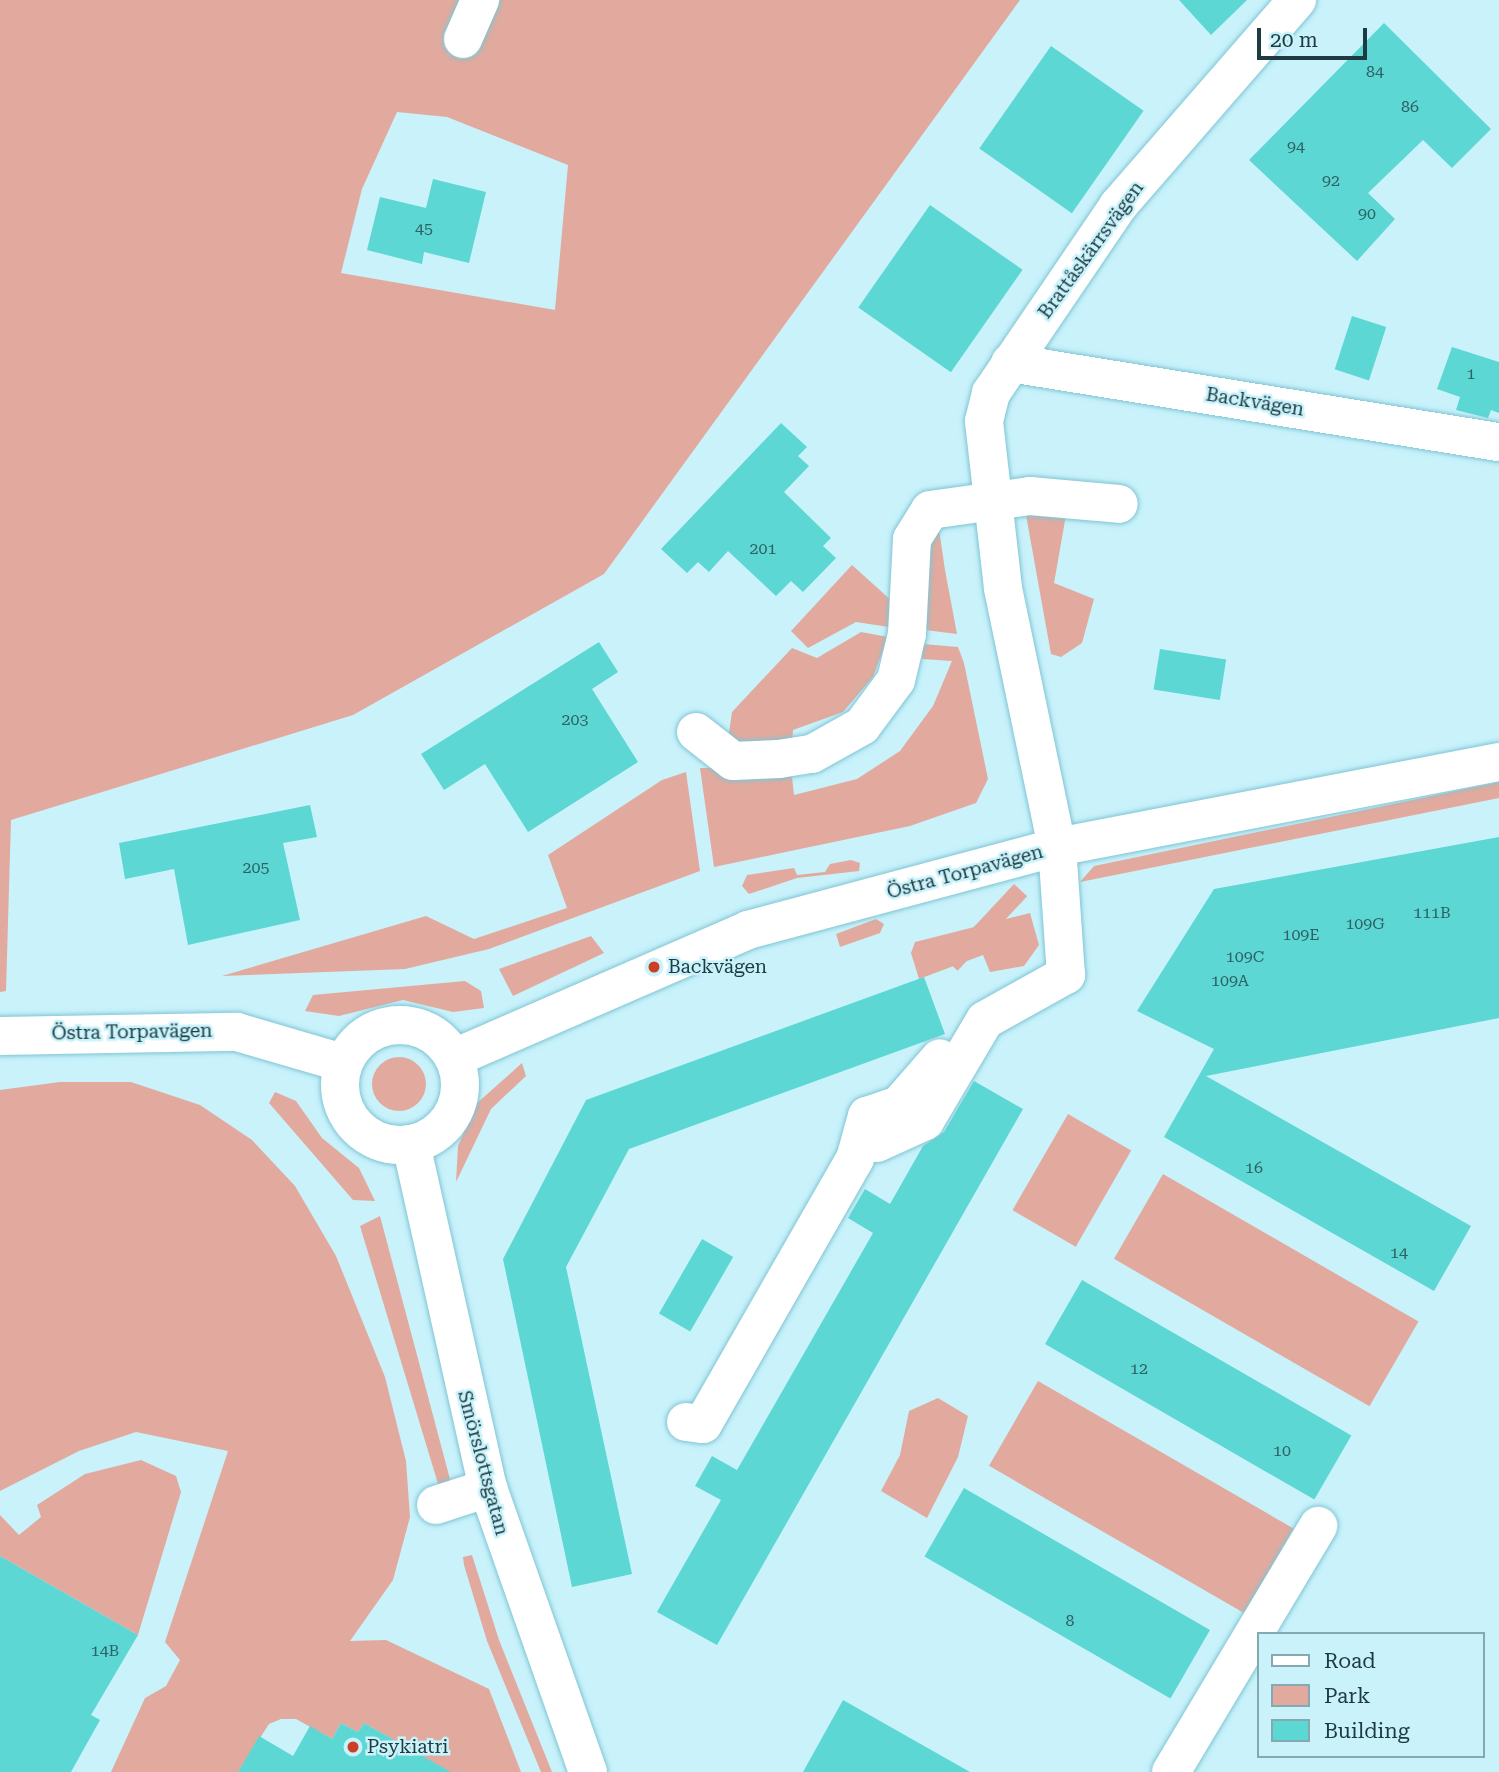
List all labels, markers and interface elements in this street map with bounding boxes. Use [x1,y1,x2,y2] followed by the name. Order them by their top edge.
[1261,14,1371,58] scale bar
[1270,28,1318,52] text: 20 m
[1366,62,1384,82] house number: 84
[1401,97,1419,117] house number: 86
[1287,137,1305,157] house number: 94
[1322,171,1340,191] house number: 92
[1034,177,1148,323] street label: Brattåskärrsvägen
[1358,204,1376,224] house number: 90
[415,219,433,239] house number: 45
[1467,364,1475,384] house number: 1
[1204,383,1306,421] street label: Backvägen
[750,539,776,559] house number: 201
[562,710,588,730] house number: 203
[884,840,1046,904] street label: Östra Torpavägen
[243,858,269,878] house number: 205
[1413,903,1451,923] house number: 111B
[1345,914,1385,934] house number: 109G
[1282,925,1320,945] house number: 109E
[1226,947,1264,967] house number: 109C
[668,956,767,978] place label: Backvägen
[646,959,662,975] marker: Backvägen
[1211,971,1249,991] house number: 109A
[51,1019,213,1045] street label: Östra Torpavägen
[1245,1158,1263,1178] house number: 16
[1390,1243,1408,1263] house number: 14
[1130,1359,1148,1379] house number: 12
[453,1388,513,1538] street label: Smörslottsgatan
[1273,1441,1291,1461] house number: 10
[1066,1611,1074,1631] house number: 8
[1258,1632,1485,1758] legend
[91,1641,119,1661] house number: 14B
[1324,1649,1376,1673] text: Road
[1324,1684,1370,1708] text: Park
[1324,1719,1410,1743] text: Building
[367,1736,448,1758] place label: Psykiatri
[345,1739,361,1755] marker: Psykiatri

